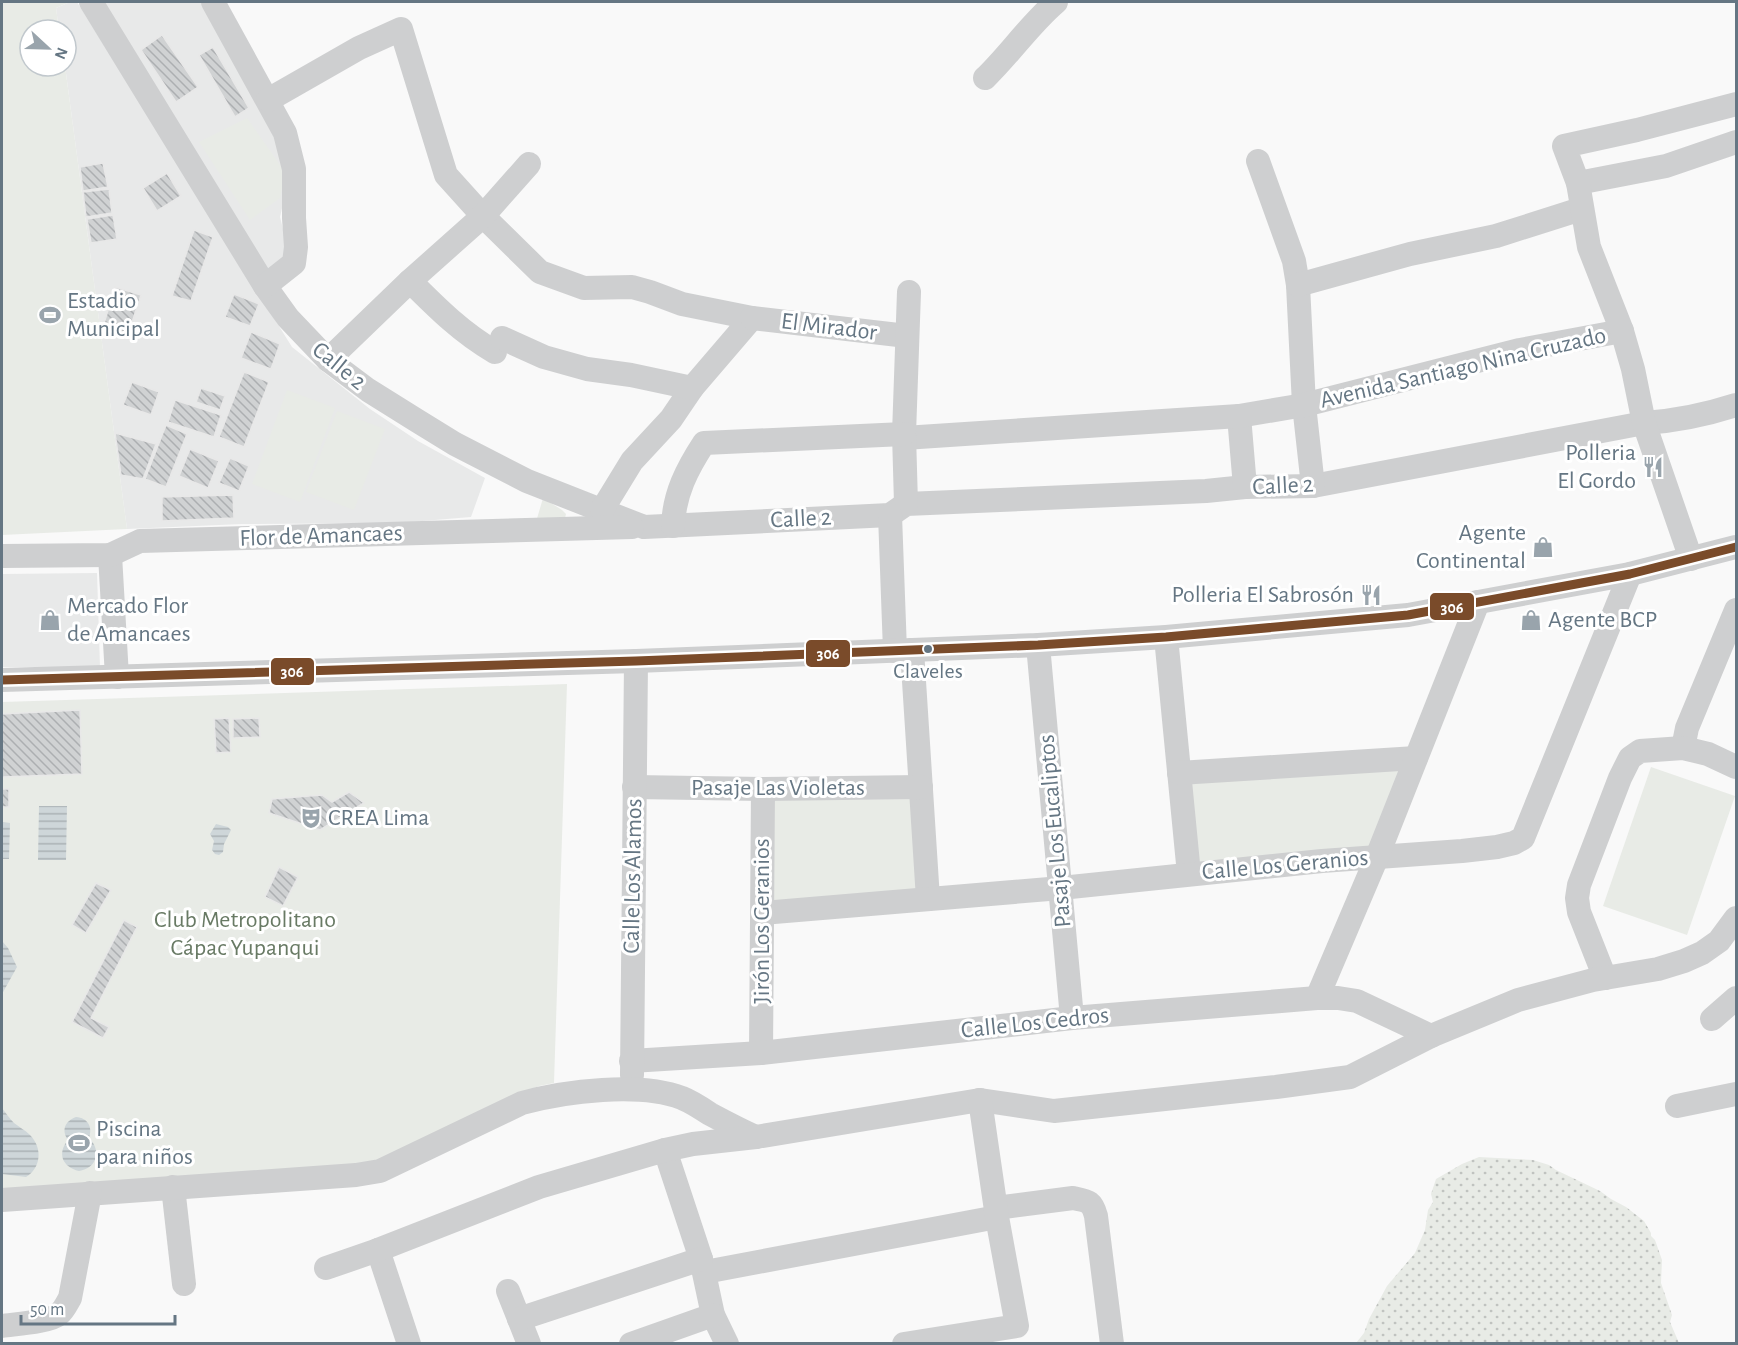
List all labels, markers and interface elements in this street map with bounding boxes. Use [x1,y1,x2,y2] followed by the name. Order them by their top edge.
[18,18,78,78] north arrow
[51,45,70,61] text: N
[67,289,160,341] place label: Estadio Municipal
[38,303,62,327] sports icon: Estadio Municipal
[780,309,879,345] street label: El Mirador
[1318,323,1608,413] street label: Avenida Santiago Nina Cruzado
[308,337,370,395] street label: Calle 2
[1557,441,1636,493] place label: Polleria El Gordo
[1641,455,1665,479] restaurant icon: Polleria El Gordo
[1252,472,1314,500] street label: Calle 2
[770,505,832,533] street label: Calle 2
[239,521,403,551] street label: Flor de Amancaes
[1416,521,1526,573] place label: Agente Continental
[1531,535,1555,559] shop icon: Agente Continental
[1171,583,1354,607] place label: Polleria El Sabrosón
[1359,583,1383,607] restaurant icon: Polleria El Sabrosón
[1429,592,1475,621] line badge: 306
[67,594,191,646] place label: Mercado Flor de Amancaes
[1441,600,1464,616] text: 306
[38,608,62,632] shop icon: Mercado Flor de Amancaes
[1519,608,1543,632] shop icon: Agente BCP
[1548,608,1657,632] place label: Agente BCP
[805,639,851,668] line badge: 306
[922,643,934,655] marker: Claveles
[817,646,840,662] text: 306
[270,657,315,686] line badge: 306
[893,660,963,682] place label: Claveles
[281,664,304,680] text: 306
[1035,733,1075,929] street label: Pasaje Los Eucaliptos
[691,776,865,800] street label: Pasaje Las Violetas
[620,798,646,954] street label: Calle Los Alamos
[299,806,323,830] theatre icon: CREA Lima
[328,806,429,830] place label: CREA Lima
[750,838,774,1004] street label: Jirón Los Geranios
[1201,846,1369,884] street label: Calle Los Geranios
[154,908,336,960] park label: Club Metropolitano Cápac Yupanqui
[960,1003,1110,1043] street label: Calle Los Cedros
[96,1117,193,1169] place label: Piscina para niños
[67,1131,91,1155] sports icon: Piscina para niños
[21,1288,176,1326] scale bar
[30,1301,64,1319] text: 50 m

